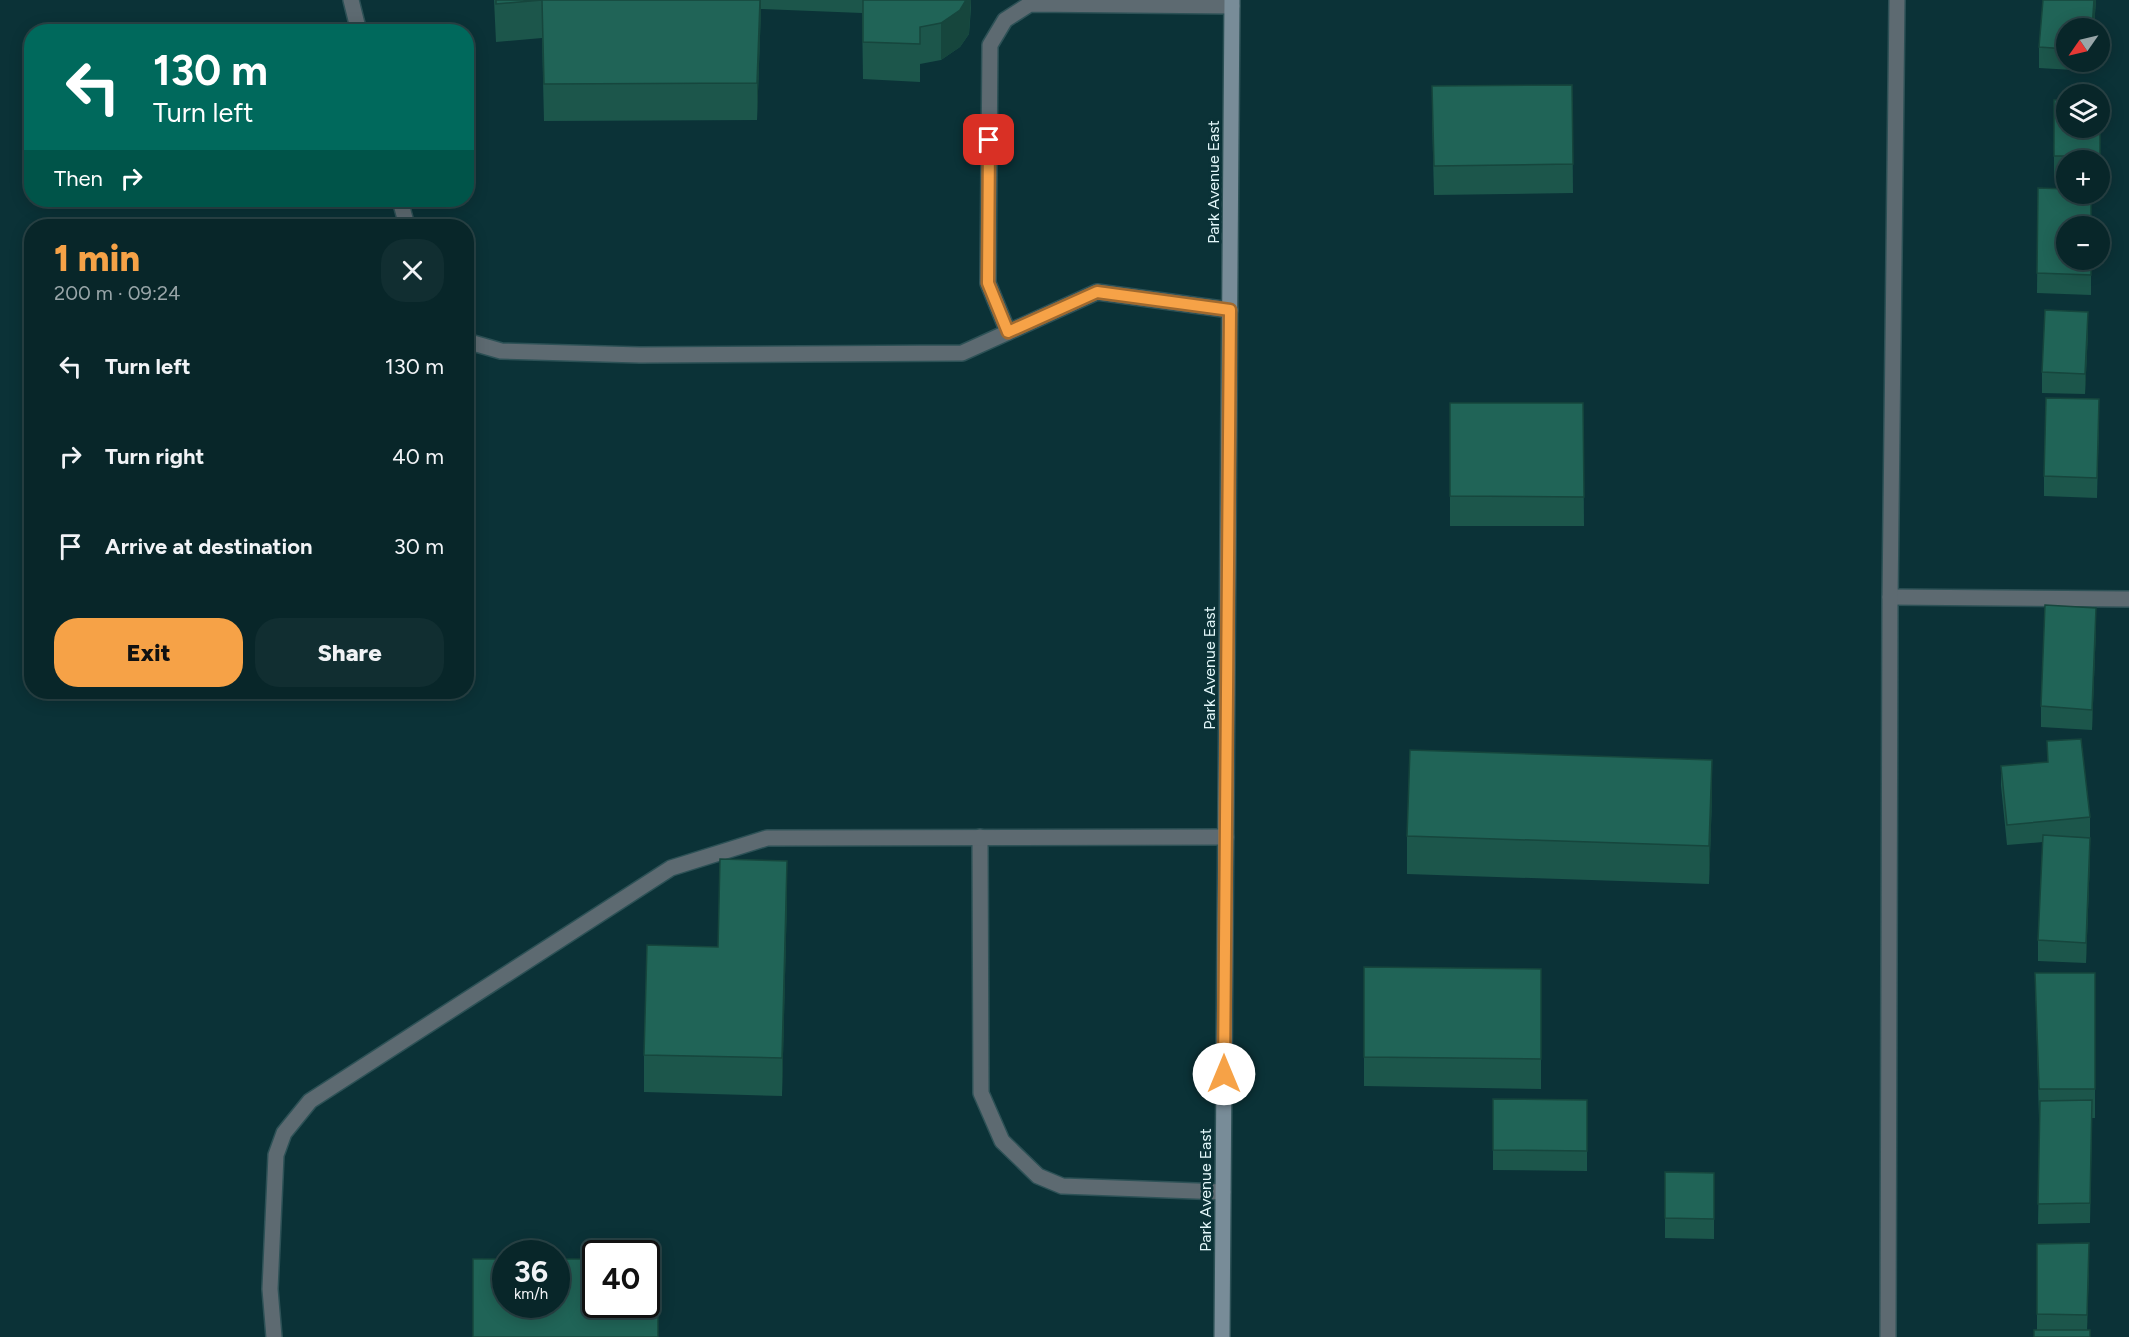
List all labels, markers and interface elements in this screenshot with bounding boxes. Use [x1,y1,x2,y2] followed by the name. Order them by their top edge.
[2056,18,2110,72] north arrow
[2056,18,2110,270] map controls
[153,45,268,96] text: 130 m
[54,48,132,126] icon: left
[2056,84,2110,138] button: layers
[153,96,253,129] text: Turn left
[963,114,1014,165] pin
[1204,120,1223,244] street label: Park Avenue East
[972,123,1005,156] icon: arrive
[2056,150,2110,204] button: +
[115,162,148,195] icon: right
[54,165,103,192] text: Then
[2056,216,2110,270] button: −
[54,237,140,280] text: 1 min
[381,239,444,302] button: close
[54,281,181,305] text: 200 m · 09:24
[54,350,87,383] icon: left
[105,353,191,380] text: Turn left
[385,353,444,380] text: 130 m
[54,440,87,473] icon: right
[105,443,204,470] text: Turn right
[392,443,444,470] text: 40 m
[54,530,87,563] icon: arrive
[105,533,313,560] text: Arrive at destination
[394,533,444,560] text: 30 m
[1200,606,1219,730] street label: Park Avenue East
[54,618,243,687] button: Exit
[255,618,444,687] button: Share
[1192,1042,1256,1106] position arrow
[1196,1128,1215,1252] street label: Park Avenue East
[582,1240,660,1318] speed limit sign: 40
[514,1253,548,1290] text: 36
[514,1285,548,1303] text: km/h

